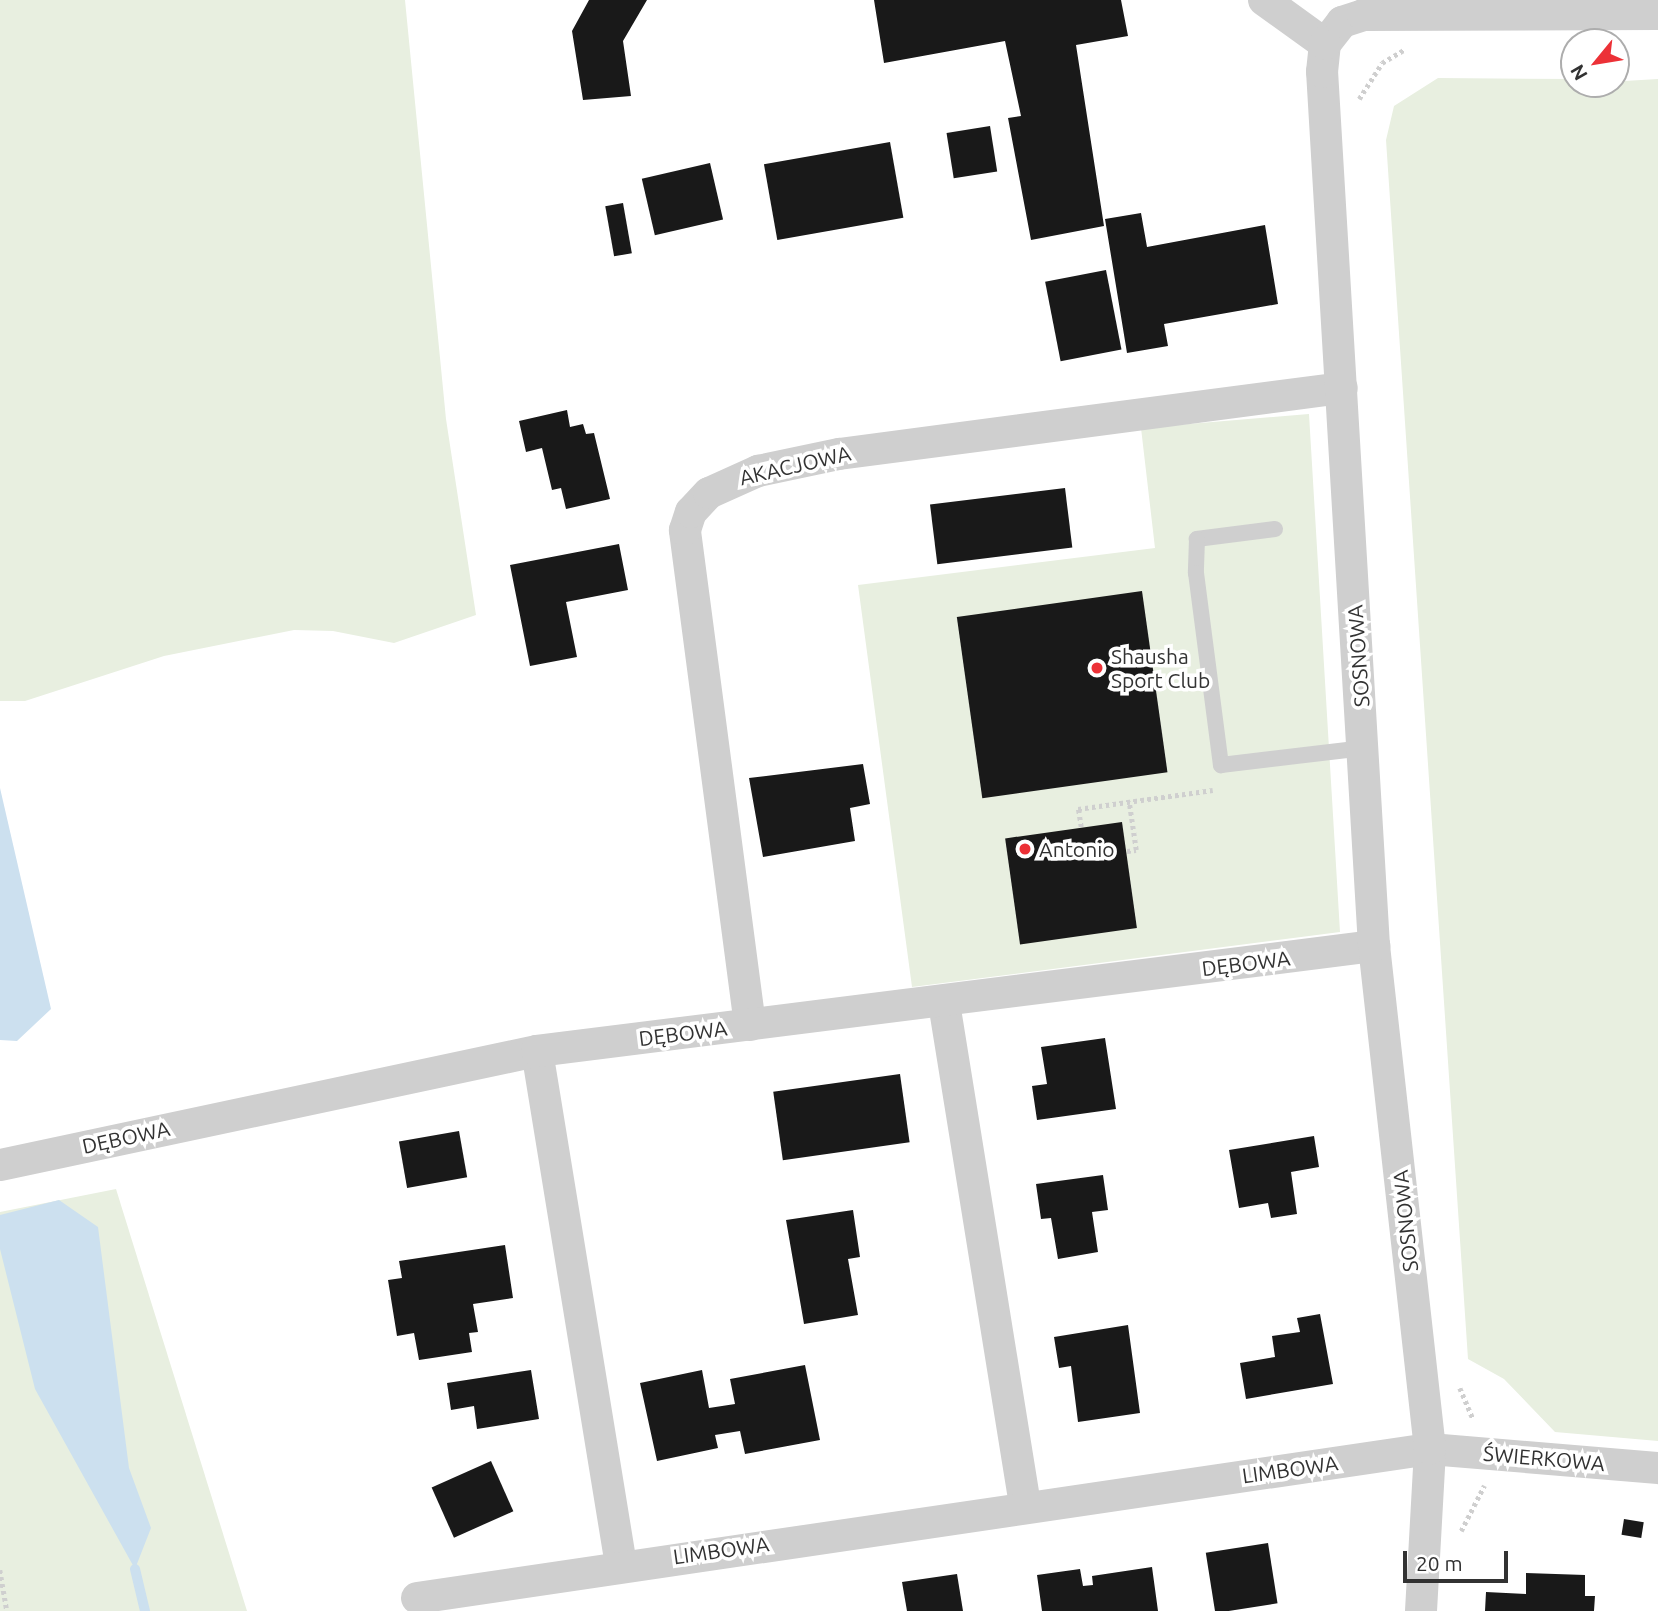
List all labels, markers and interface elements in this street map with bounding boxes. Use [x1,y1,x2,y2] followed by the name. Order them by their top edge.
[1560,28,1630,98] north arrow
[1565,61,1592,84] text: N
[737,440,853,490] street label: AKACJOWA
[1342,604,1374,708] street label: SOSNOWA
[1111,643,1210,693] place label: Shausha Sport Club
[1089,660,1105,676] marker: Shausha Sport Club
[1039,836,1115,862] place label: Antonio
[1017,841,1033,857] marker: Antonio
[1200,945,1292,981] street label: DĘBOWA
[637,1015,729,1051] street label: DĘBOWA
[80,1115,172,1159] street label: DĘBOWA
[1387,1169,1423,1273] street label: SOSNOWA
[1482,1440,1606,1476] street label: ŚWIERKOWA
[1240,1450,1340,1488] street label: LIMBOWA
[671,1531,771,1569] street label: LIMBOWA
[1406,1538,1511,1582] scale bar
[1416,1551,1463,1575] text: 20 m

